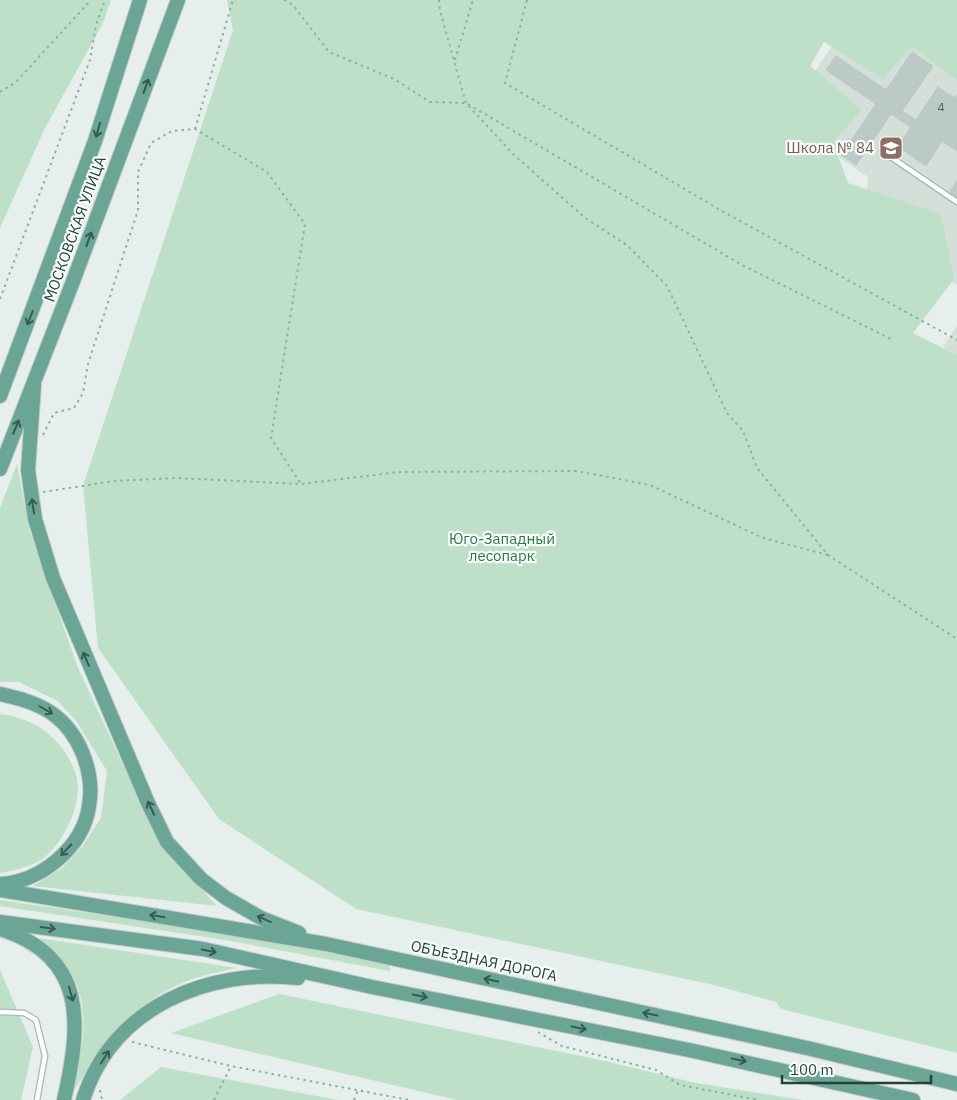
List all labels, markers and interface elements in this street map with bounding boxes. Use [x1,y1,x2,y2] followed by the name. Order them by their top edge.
[142,79,151,94] one-way arrow
[937,99,945,114] house number: 4
[92,121,102,137] one-way arrow
[878,135,904,161] school or university icon: Школа № 84
[786,138,874,157] place label: Школа № 84
[39,153,110,304] street label: МОСКОВСКАЯ УЛИЦА
[85,231,94,247] one-way arrow
[25,309,34,325] one-way arrow
[12,420,22,435] one-way arrow
[28,499,38,515] one-way arrow
[449,529,555,565] park label: Юго-Западный лесопарк
[81,652,91,667] one-way arrow
[38,705,53,715] one-way arrow
[146,801,156,816] one-way arrow
[60,844,72,856] one-way arrow
[149,910,165,920] one-way arrow
[257,913,272,923] one-way arrow
[40,924,56,934] one-way arrow
[409,936,559,985] street label: ОБЪЕЗДНАЯ ДОРОГА
[201,947,217,956] one-way arrow
[483,974,499,984] one-way arrow
[66,986,76,1002] one-way arrow
[411,992,427,1002] one-way arrow
[642,1009,658,1018] one-way arrow
[571,1024,587,1034] one-way arrow
[100,1050,110,1064] one-way arrow
[782,1052,931,1084] scale bar
[730,1056,746,1066] one-way arrow
[790,1060,834,1079] text: 100 m

